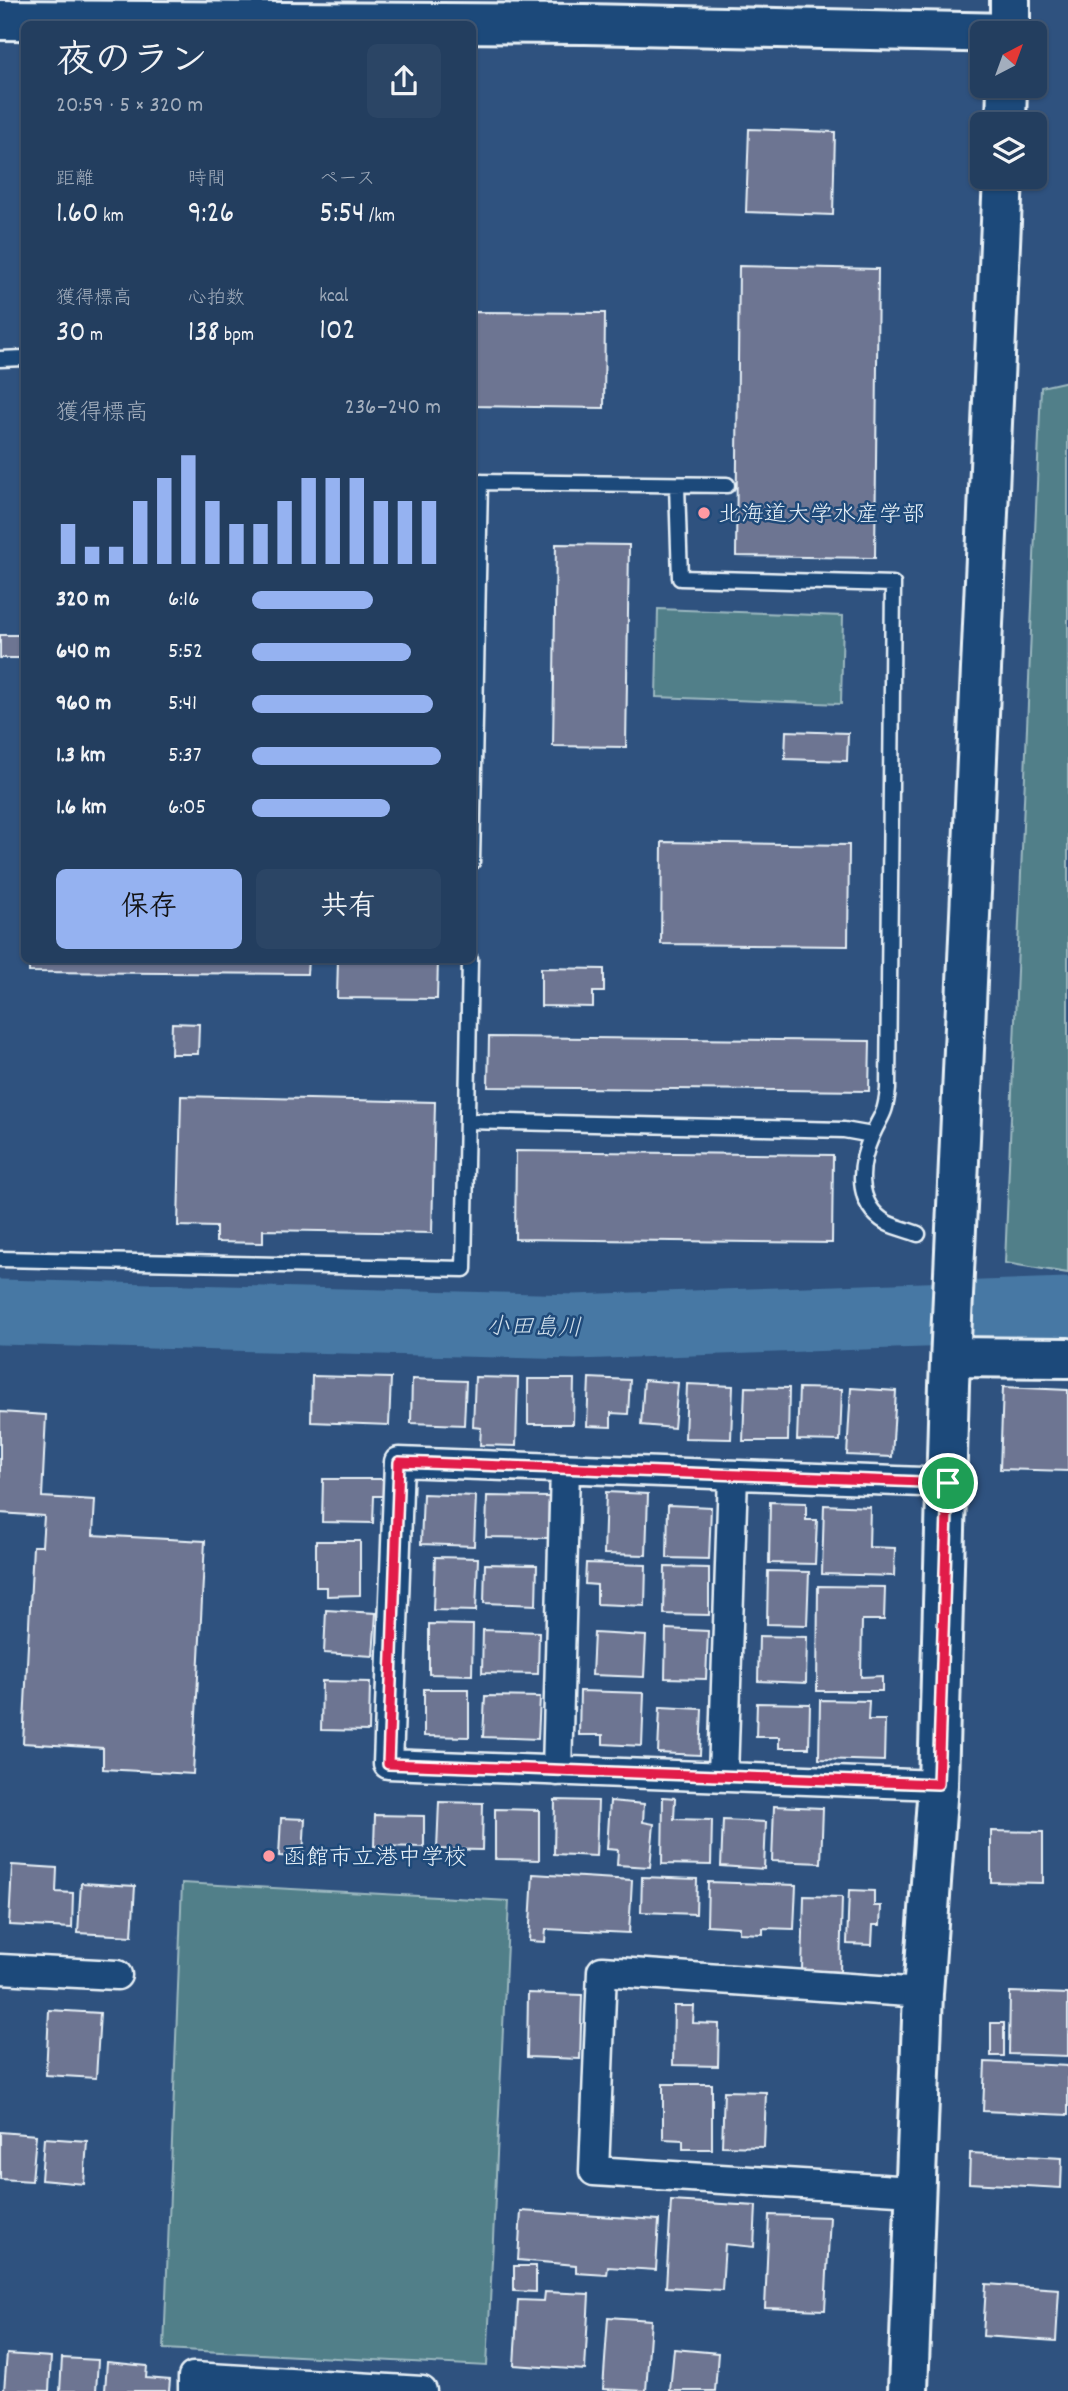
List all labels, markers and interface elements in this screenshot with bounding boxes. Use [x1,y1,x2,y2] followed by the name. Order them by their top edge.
[970,21,1046,98] north arrow
[970,21,1047,189] map controls
[56,36,208,91] text: 夜のラン
[367,44,441,118] button: share
[56,90,203,123] text: 20:59 · 5 × 320 m
[970,112,1047,189] button: layers
[56,167,94,194] text: 距離
[188,167,226,194] text: 時間
[319,167,375,194] text: ペース
[56,194,99,237] text: 1.60
[188,194,234,237] text: 9:26
[319,194,365,237] text: 5:54
[99,204,124,231] text: km
[365,204,395,231] text: /km
[319,284,348,311] text: kcal
[56,286,132,313] text: 獲得標高
[188,286,245,313] text: 心拍数
[319,311,355,354] text: 102
[56,313,86,356] text: 30
[188,313,220,356] text: 138
[86,323,103,350] text: m
[220,323,254,350] text: bpm
[345,392,441,425] text: 236–240 m
[56,398,148,431] text: 獲得標高
[718,500,925,533] place label: 北海道大学水産学部
[696,505,712,521] marker: 北海道大学水産学部
[56,584,110,617] text: 320 m
[168,584,199,617] text: 6:16
[56,636,110,669] text: 640 m
[168,636,203,669] text: 5:52
[56,688,111,721] text: 960 m
[168,688,197,721] text: 5:41
[56,740,106,773] text: 1.3 km
[168,740,202,773] text: 5:37
[56,792,107,825] text: 1.6 km
[168,792,206,825] text: 6:05
[56,869,242,949] button: 保存
[256,869,441,949] button: 共有
[486,1311,582,1347] water label: 小田島川
[918,1453,978,1513] pin
[929,1464,967,1502] icon: arrive
[283,1843,467,1876] place label: 函館市立港中学校
[261,1848,277,1864] marker: 函館市立港中学校

